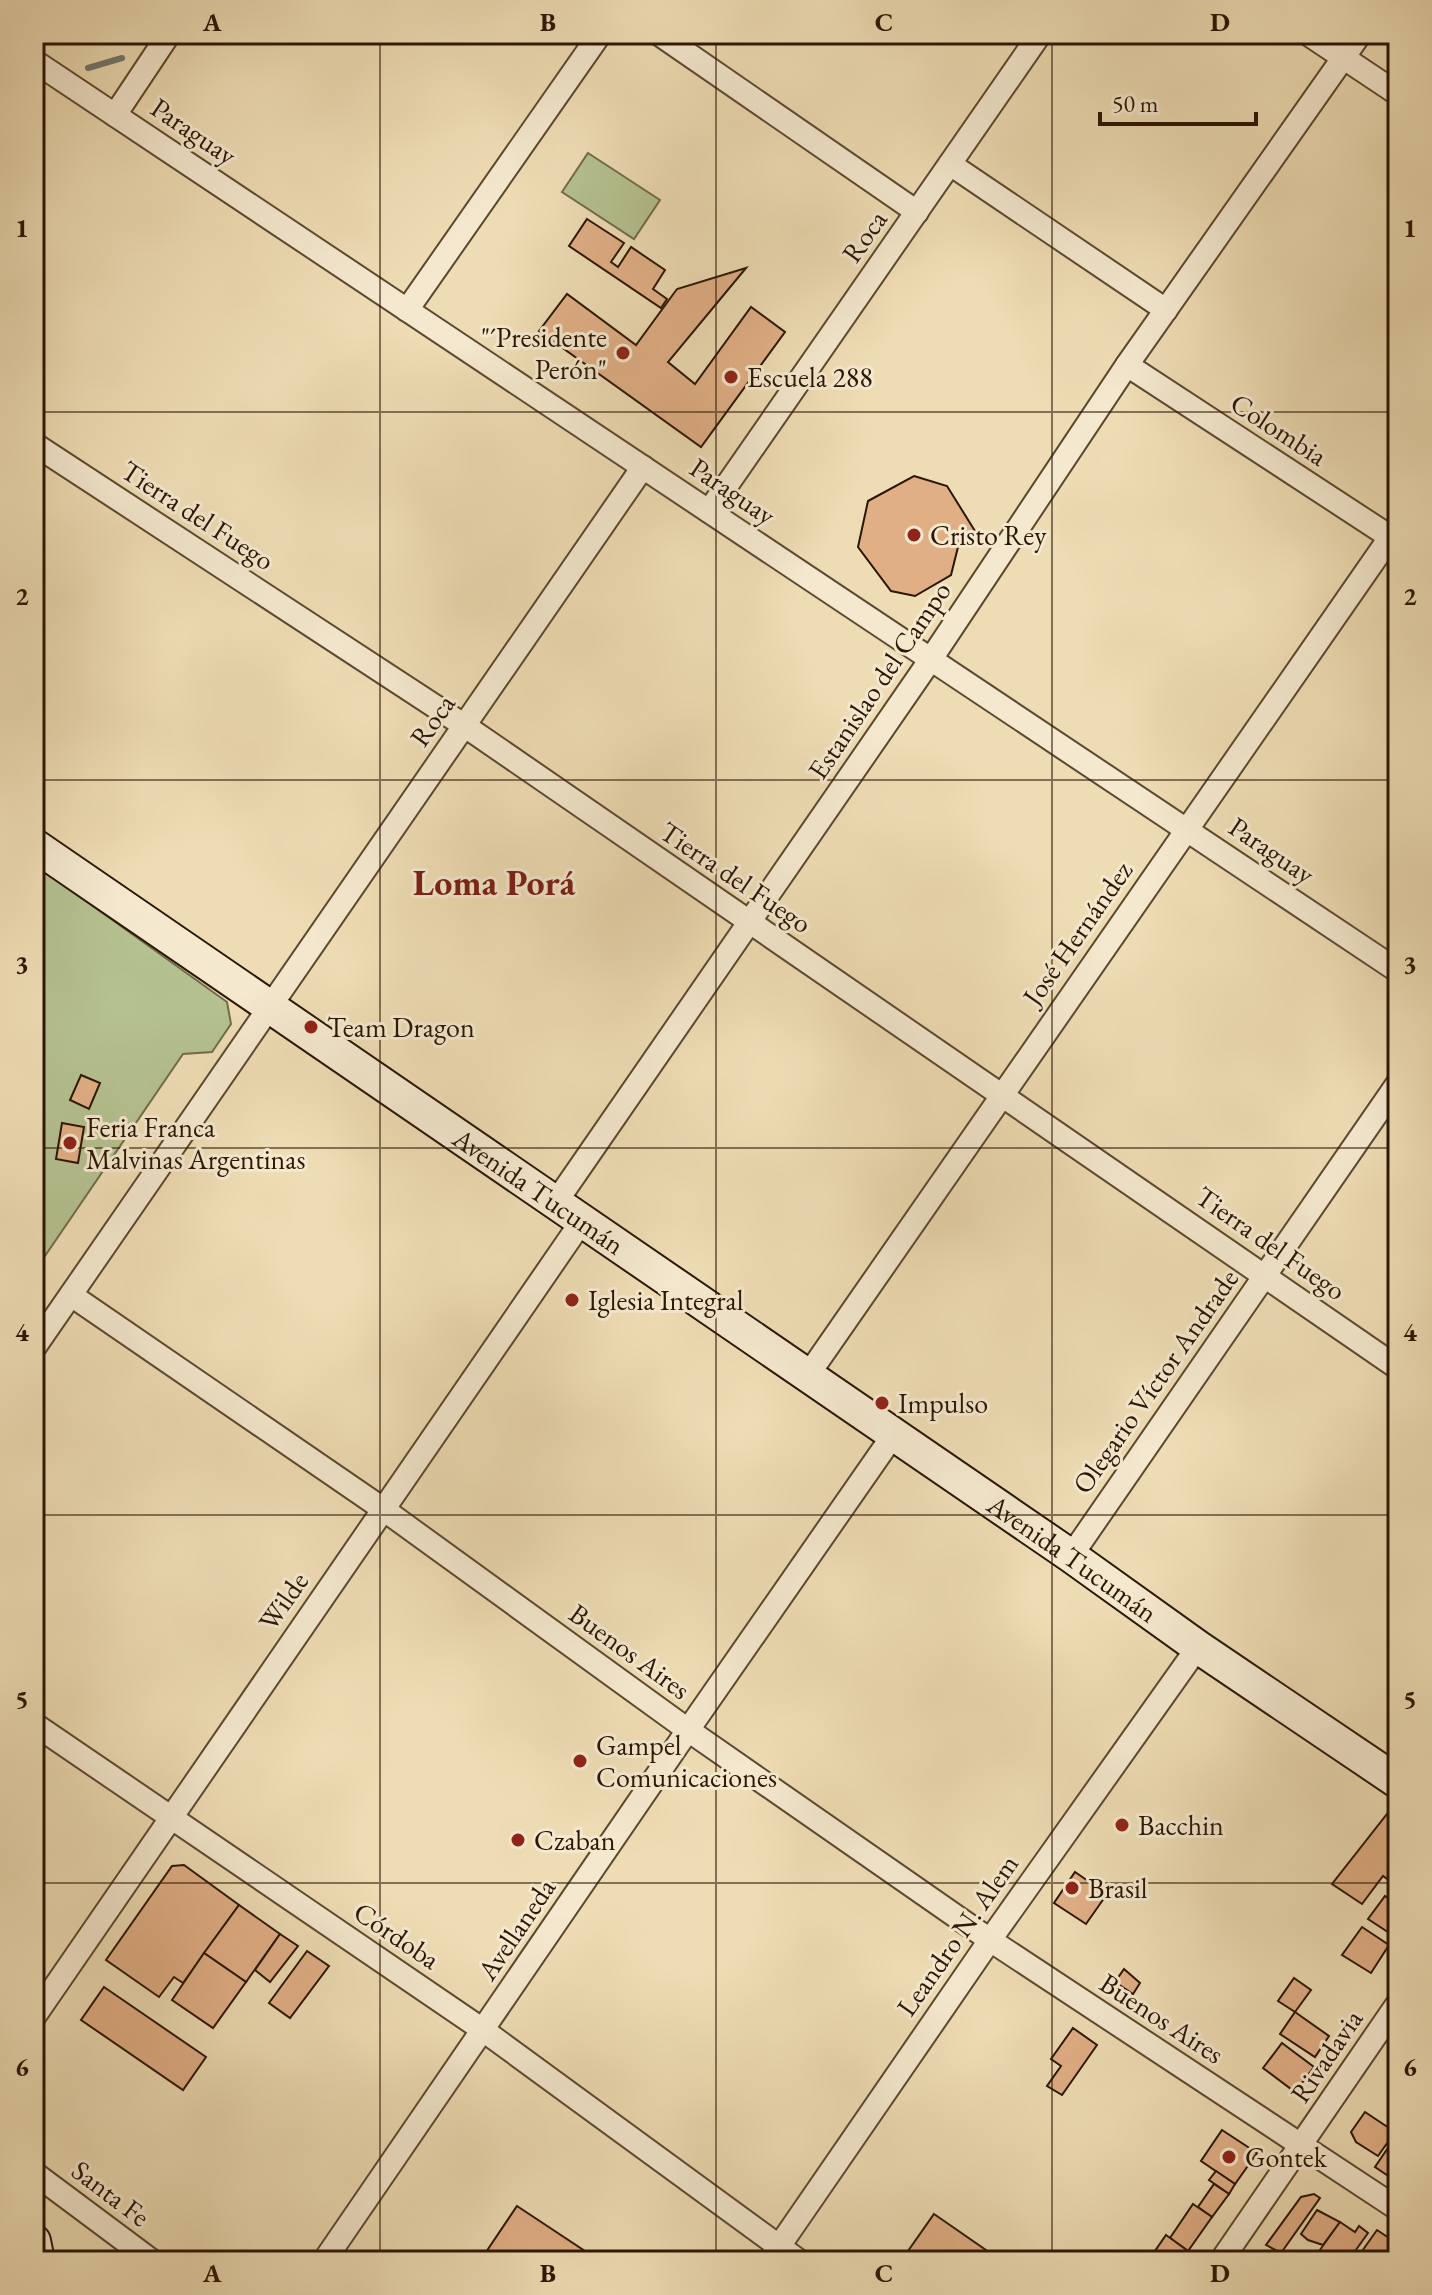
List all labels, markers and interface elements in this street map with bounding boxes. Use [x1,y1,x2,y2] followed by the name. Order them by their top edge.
[202,5,222,39] text: A
[540,5,556,39] text: B
[875,5,893,39] text: C
[1210,5,1230,39] text: D
[1100,76,1256,126] scale bar
[1112,88,1159,119] text: 50 m
[144,89,244,173] street label: Paraguay
[833,202,895,269] street label: Roca
[15,211,29,245] text: 1
[1403,211,1417,245] text: 1
[481,319,607,387] place label: "´Presidente Perón"
[614,344,632,362] marker: "´Presidente Perón"
[747,359,873,395] place label: Escuela 288
[722,368,740,386] marker: Escuela 288
[1224,384,1335,474] street label: Colombia
[683,449,783,533] street label: Paraguay
[115,452,281,578] street label: Tierra del Fuego
[930,517,1047,553] place label: Cristo Rey
[905,526,923,544] marker: Cristo Rey
[799,574,959,786] street label: Estanislao del Campo
[15,579,29,613] text: 2
[1403,579,1417,613] text: 2
[401,686,463,753] street label: Roca
[1222,808,1322,892] street label: Paraguay
[653,813,819,941] street label: Tierra del Fuego
[1013,853,1140,1014] street label: José Hernández
[413,859,576,906] district label: Loma Porá
[15,947,29,981] text: 3
[1403,947,1417,981] text: 3
[327,1009,475,1045] place label: Team Dragon
[302,1018,320,1036] marker: Team Dragon
[86,1109,306,1177] place label: Feria Franca Malvinas Argentinas
[445,1119,632,1263] street label: Avenida Tucumán
[61,1134,79,1152] marker: Feria Franca Malvinas Argentinas
[1189,1178,1353,1308] street label: Tierra del Fuego
[1064,1262,1246,1500] street label: Olegario Víctor Andrade
[588,1282,744,1318] place label: Iglesia Integral
[563,1291,581,1309] marker: Iglesia Integral
[15,1315,29,1349] text: 4
[1403,1315,1417,1349] text: 4
[898,1385,988,1421] place label: Impulso
[873,1394,891,1412] marker: Impulso
[980,1486,1165,1631] street label: Avenida Tucumán
[250,1565,316,1637] street label: Wilde
[562,1595,698,1707] street label: Buenos Aires
[15,1682,29,1716] text: 5
[1403,1682,1417,1716] text: 5
[596,1727,777,1795] place label: Gampel Comunicaciones
[571,1752,589,1770] marker: Gampel Comunicaciones
[1138,1807,1224,1843] place label: Bacchin
[1113,1816,1131,1834] marker: Bacchin
[534,1822,616,1858] place label: Czaban
[509,1831,527,1849] marker: Czaban
[888,1847,1026,2023] street label: Leandro N. Alem
[468,1870,564,1988] street label: Avellaneda
[1088,1870,1148,1906] place label: Brasil
[1063,1879,1081,1897] marker: Brasil
[347,1893,448,1977] street label: Córdoba
[1093,1965,1231,2071] street label: Buenos Aires
[1282,2002,1371,2110] street label: Rivadavia
[15,2050,29,2084] text: 6
[1403,2050,1417,2084] text: 6
[1245,2139,1328,2175] place label: Gontek
[1220,2148,1238,2166] marker: Gontek
[65,2152,157,2234] street label: Santa Fe
[202,2256,222,2290] text: A
[540,2256,556,2290] text: B
[875,2256,893,2290] text: C
[1210,2256,1230,2290] text: D

